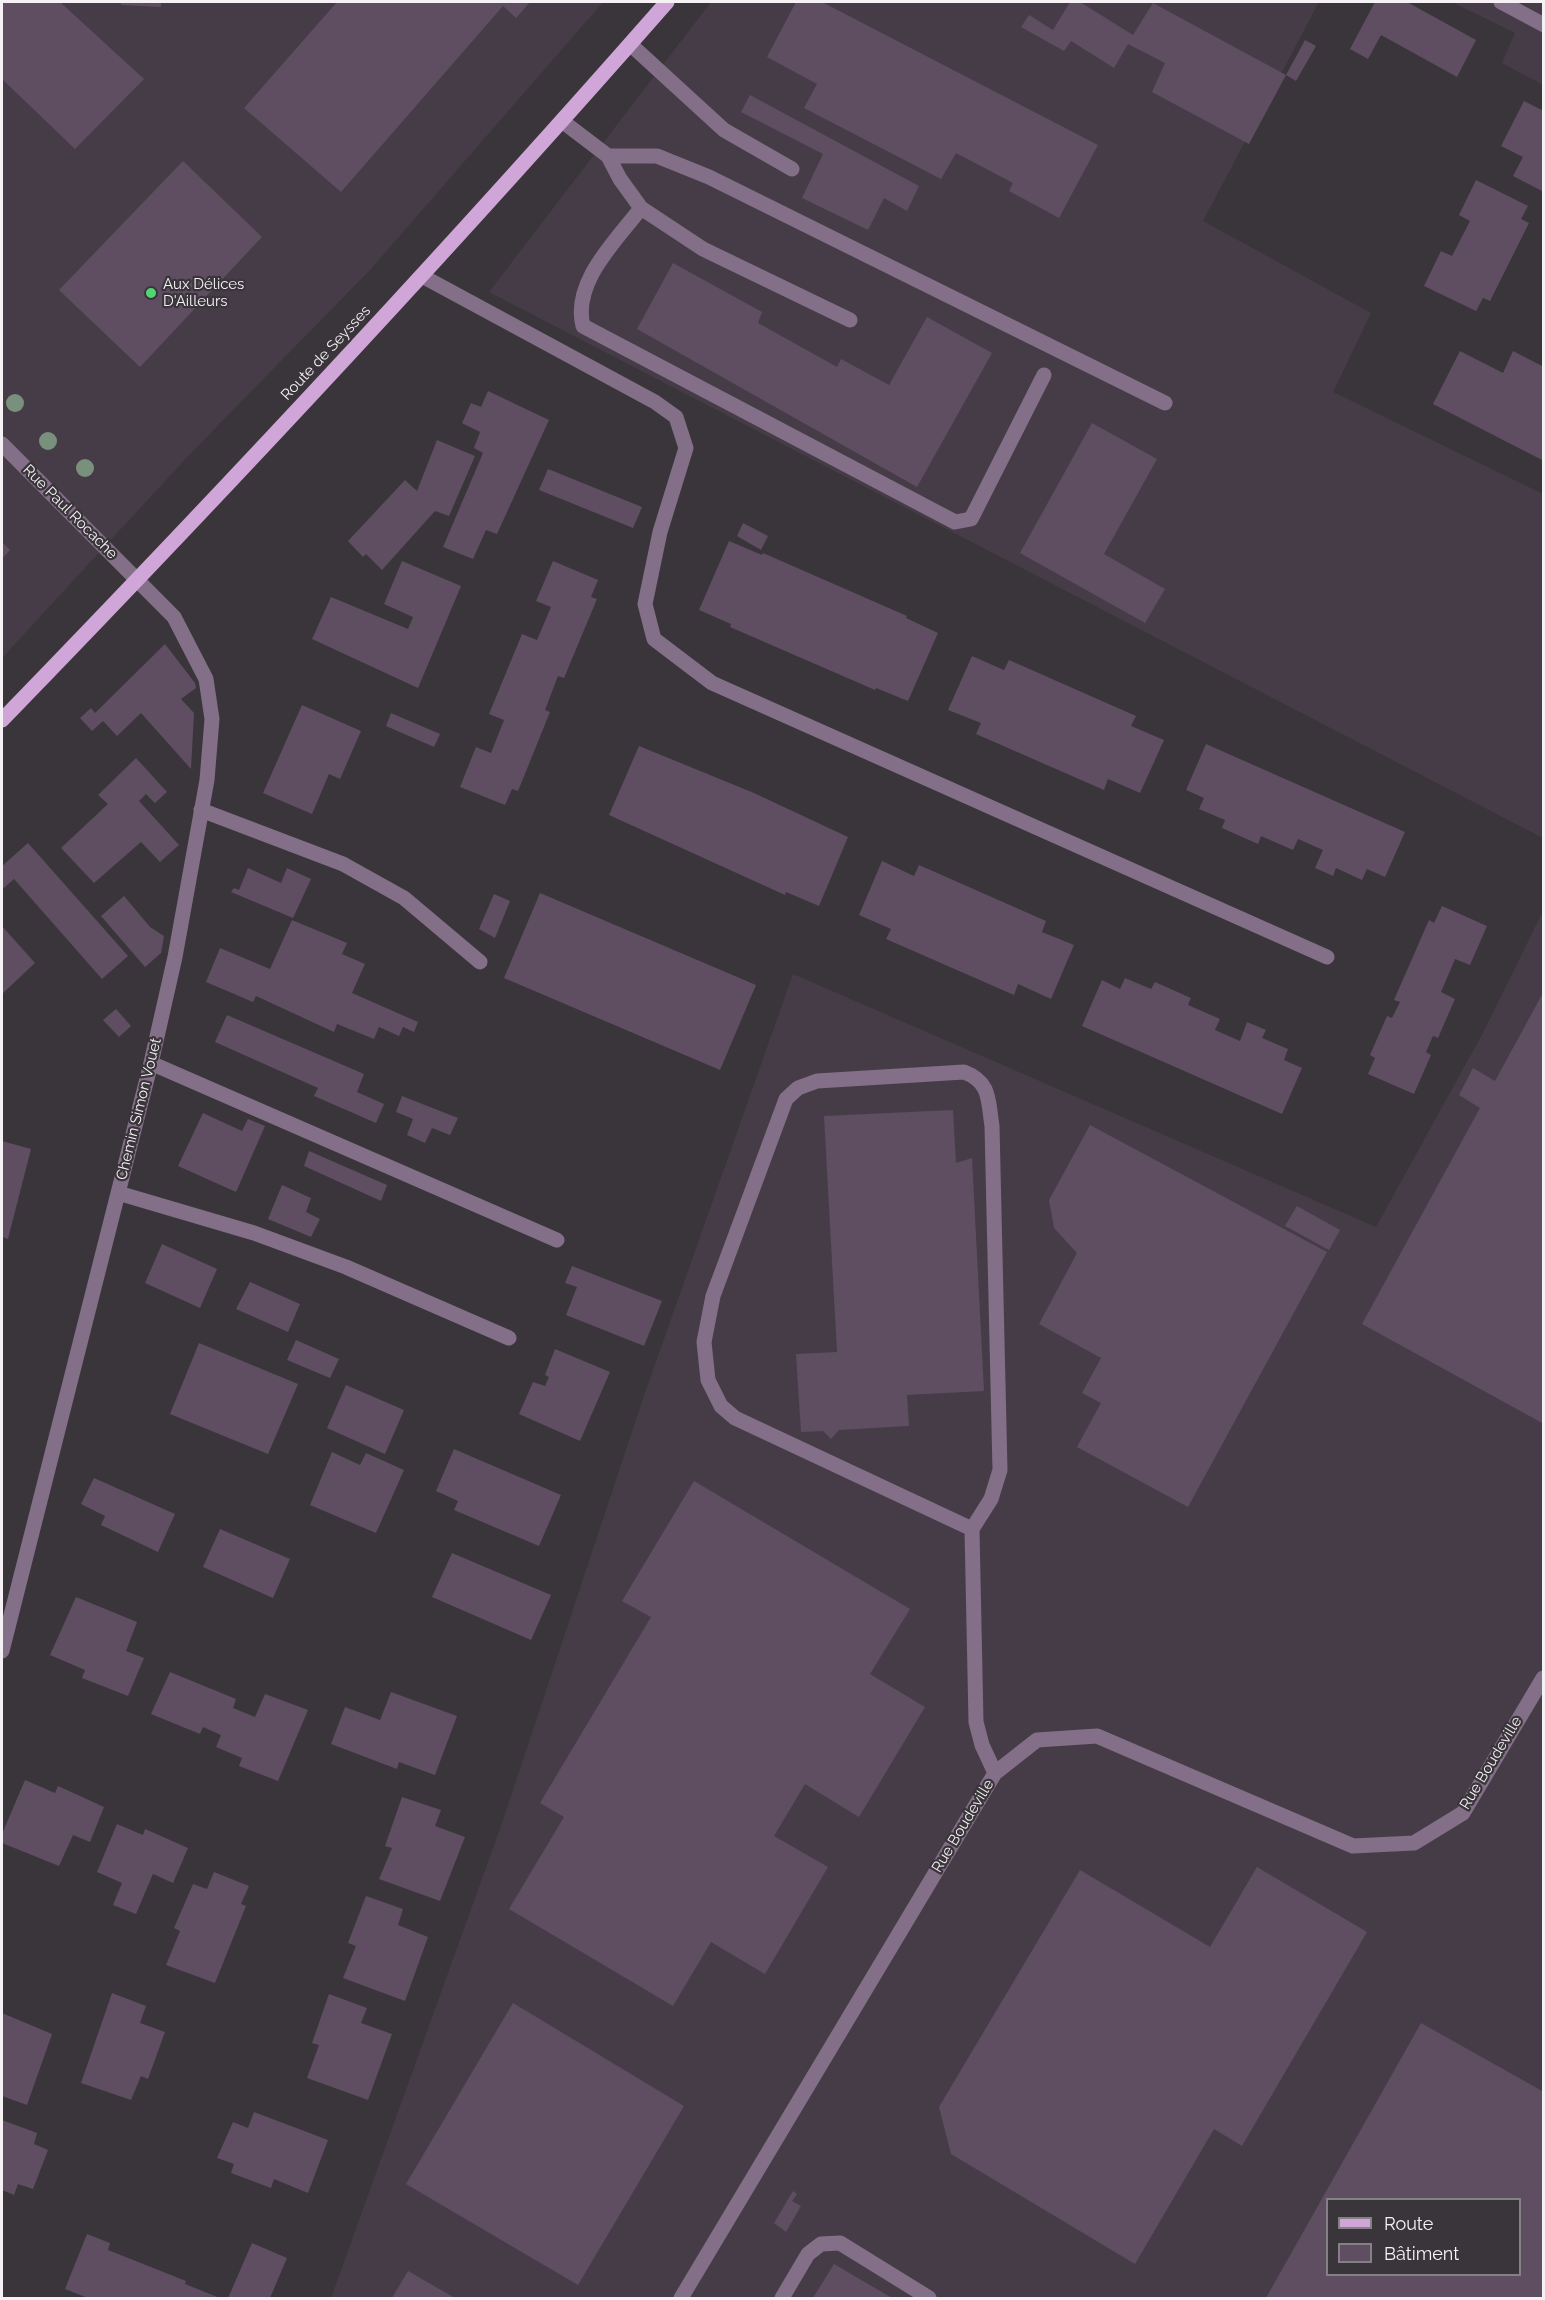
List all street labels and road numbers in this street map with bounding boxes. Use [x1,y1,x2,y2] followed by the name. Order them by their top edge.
[277,302,375,404] street label: Route de Seysses
[19,461,121,563] street label: Rue Paul Rocache
[113,1036,165,1182] street label: Chemin Simon Vouet
[1456,1713,1526,1813] street label: Rue Boudeville
[928,1776,998,1876] street label: Rue Boudeville

